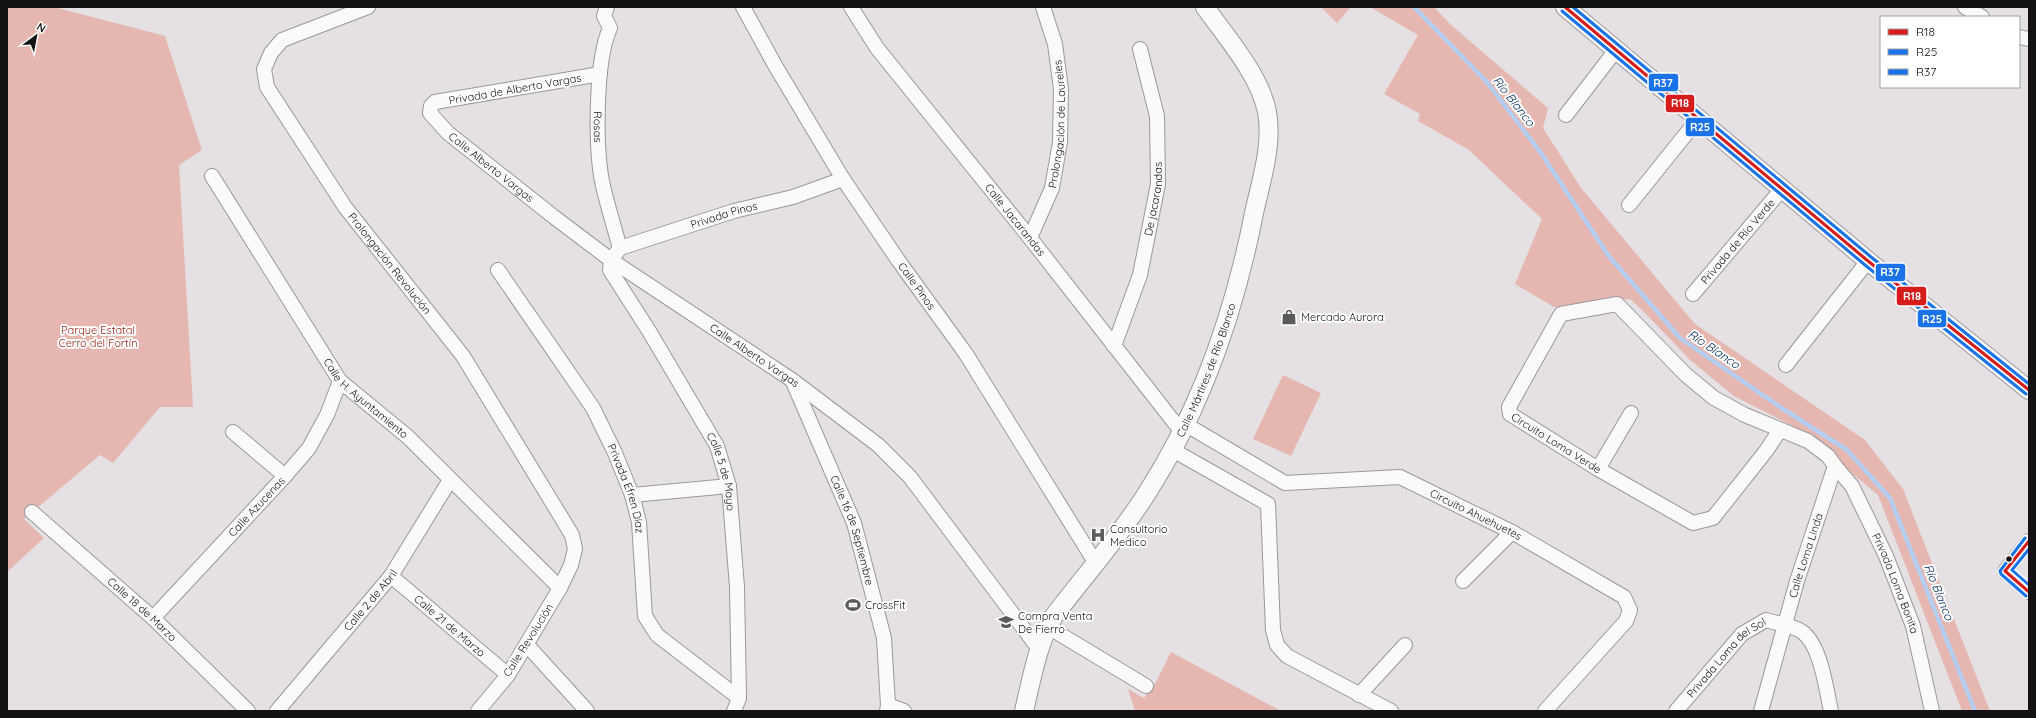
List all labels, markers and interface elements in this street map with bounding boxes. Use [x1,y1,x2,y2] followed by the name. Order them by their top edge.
[16,16,56,56] north arrow
[1880,16,2020,88] legend
[34,19,48,36] text: N
[1916,24,1935,39] text: R18
[1916,44,1937,59] text: R25
[1045,59,1068,189] street label: Prolongación de Laureles
[1916,64,1936,79] text: R37
[448,70,582,108] street label: Privada de Alberto Vargas
[1490,73,1539,130] water label: Río Blanco
[1648,73,1679,92] line badge: R37
[1653,76,1673,90] text: R37
[1665,94,1695,113] line badge: R18
[1671,96,1689,110] text: R18
[591,111,605,143] street label: Rosas
[1685,117,1715,137] line badge: R25
[1690,120,1710,134] text: R25
[446,129,537,205] street label: Calle Alberto Vargas
[1141,162,1165,237] street label: De jacarandas
[982,181,1048,259] street label: Calle Jacarandas
[1698,196,1778,287] street label: Privada de Río Verde
[689,199,759,232] street label: Privada Pinos
[345,210,434,317] street label: Prolongación Revolución
[895,260,939,312] street label: Calle Pinos
[1875,263,1906,282] line badge: R37
[1880,265,1900,279] text: R37
[1896,286,1927,306] line badge: R18
[1903,289,1921,303] text: R18
[1173,301,1239,440] street label: Calle Mártires de Río Blanco
[1280,308,1298,326] shop icon: Mercado Aurora
[1917,309,1947,328] line badge: R25
[1301,310,1384,324] place label: Mercado Aurora
[1922,312,1942,326] text: R25
[707,320,802,390] street label: Calle Alberto Vargas
[58,323,138,350] park label: Parque Estatal Cerro del Fortín
[1685,326,1743,372] water label: Río Blanco
[320,355,412,442] street label: Calle H. Ayuntamiento
[1509,409,1604,476] street label: Circuito Loma Verde
[703,430,738,512] street label: Calle 5 de Mayo
[604,441,647,534] street label: Privada Efren Díaz
[827,473,877,587] street label: Calle 16 de Septiembre
[225,474,288,540] street label: Calle Azucenas
[1428,486,1525,543] street label: Circuito Ahuehuetes
[1786,511,1826,599] street label: Calle Loma Linda
[1110,522,1168,549] place label: Consultorio Medico
[1089,526,1107,544] hospital icon: Consultorio Medico
[1869,531,1921,635] street label: Privada Loma Bonita
[2004,554,2014,564] unlabelled marker
[1921,562,1957,623] water label: Río Blanco
[341,567,400,634] street label: Calle 2 de Abril
[105,574,180,645] street label: Calle 18 de Marzo
[411,592,489,660] street label: Calle 21 de Marzo
[844,596,862,614] sports icon: CrossFit
[865,598,906,612] place label: CrossFit
[500,601,556,679] street label: Calle Revolución
[1018,609,1092,636] place label: Compra Venta De Fierro
[997,613,1015,631] school or university icon: Compra Venta De Fierro
[1684,615,1769,700] street label: Privada Loma del Sol

